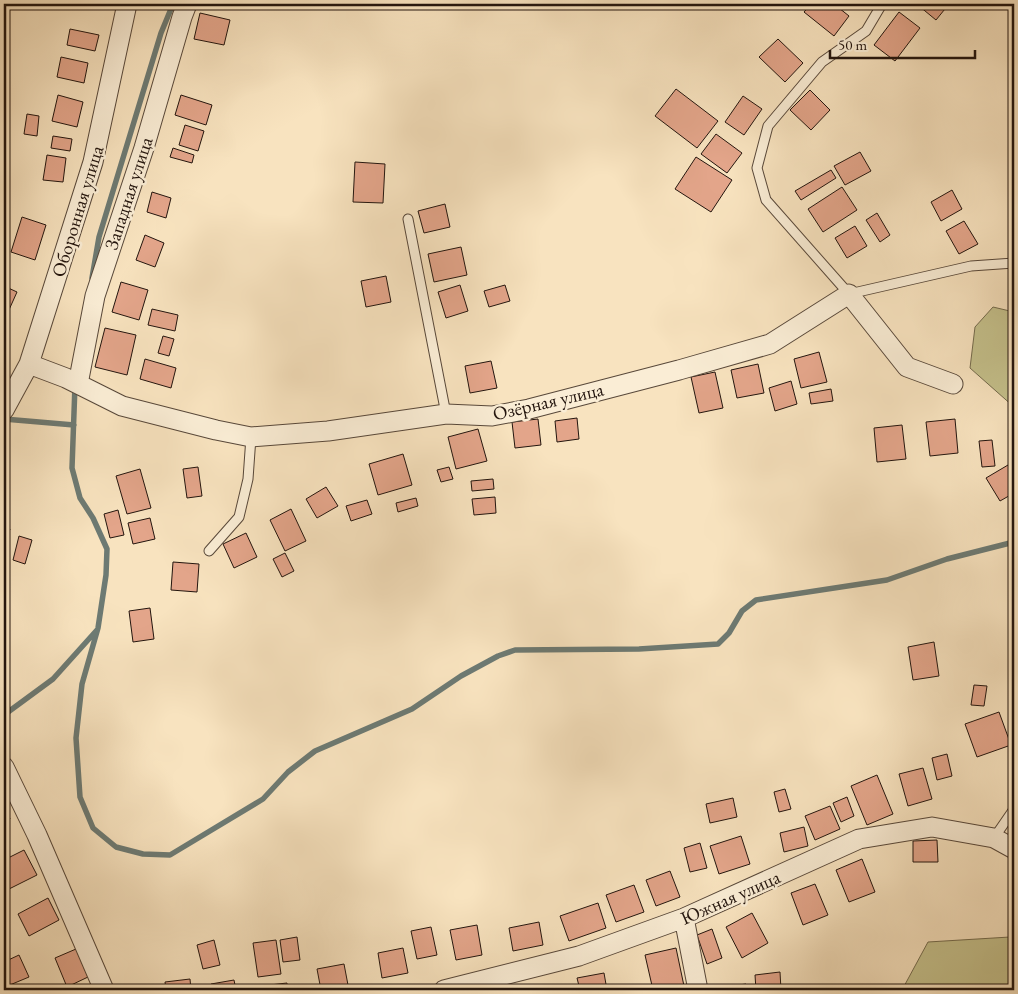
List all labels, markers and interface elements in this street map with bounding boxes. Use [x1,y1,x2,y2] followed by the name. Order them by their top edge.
[830,28,976,60] scale bar
[838,35,867,54] text: 50 m
[98,133,159,253] street label: Западная улица
[46,142,109,280] street label: Оборонная улица
[490,376,606,426] street label: Озёрная улица
[676,864,785,931] street label: Южная улица

